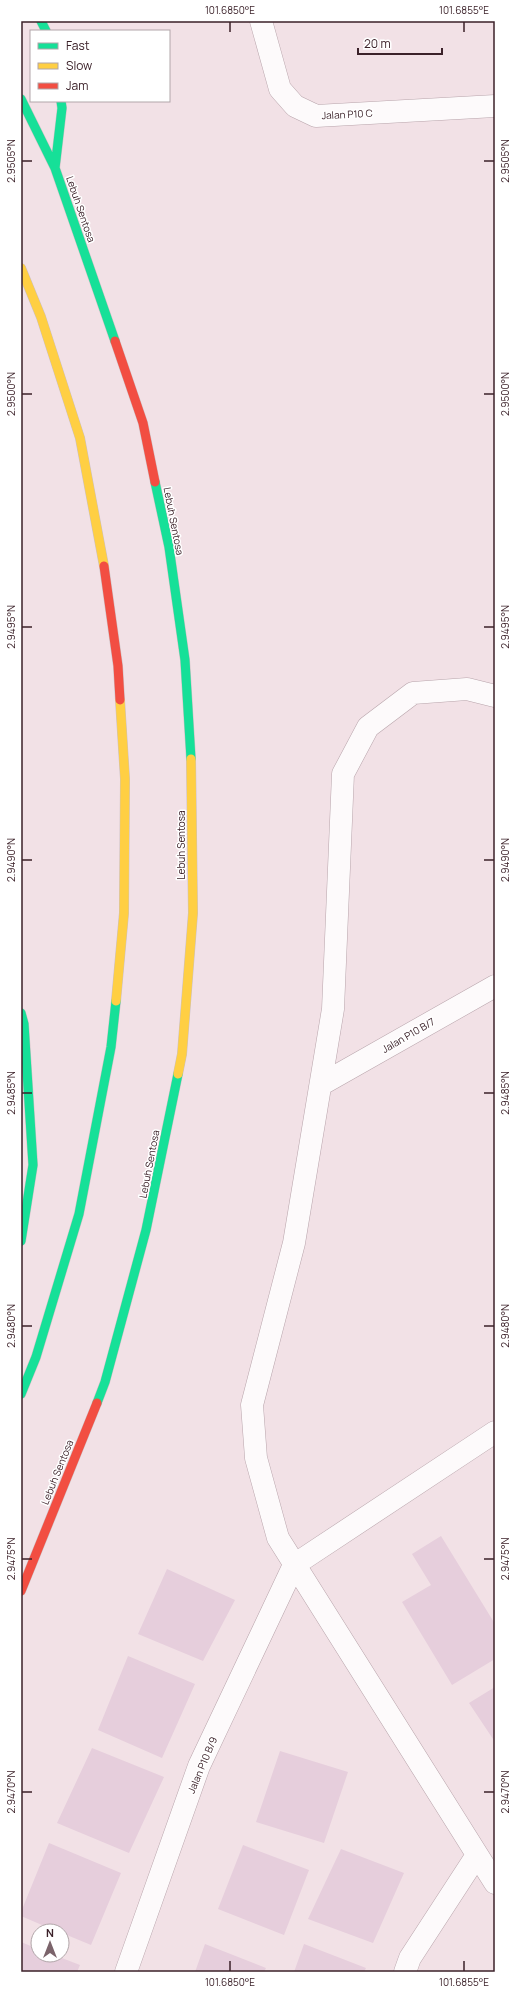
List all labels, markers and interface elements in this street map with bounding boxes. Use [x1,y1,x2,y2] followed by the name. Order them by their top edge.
[205,3,255,17] text: 101.6850°E
[439,3,489,17] text: 101.6855°E
[30,30,170,102] legend
[358,30,442,56] scale bar
[364,35,391,52] text: 20 m
[66,37,90,54] text: Fast
[66,57,92,74] text: Slow
[66,77,88,94] text: Jam
[321,106,373,122] street label: Jalan P10 C
[4,139,18,183] text: 2.9505°N
[498,139,512,183] text: 2.9505°N
[63,174,99,244] street label: Lebuh Sentosa
[4,372,18,416] text: 2.9500°N
[498,372,512,416] text: 2.9500°N
[161,486,187,556] street label: Lebuh Sentosa
[4,605,18,649] text: 2.9495°N
[498,605,512,649] text: 2.9495°N
[174,810,188,880] street label: Lebuh Sentosa
[4,838,18,882] text: 2.9490°N
[498,838,512,882] text: 2.9490°N
[379,1014,437,1056] street label: Jalan P10 B/7
[4,1071,18,1115] text: 2.9485°N
[498,1071,512,1115] text: 2.9485°N
[136,1129,162,1199] street label: Lebuh Sentosa
[4,1304,18,1348] text: 2.9480°N
[498,1304,512,1348] text: 2.9480°N
[38,1437,76,1507] street label: Lebuh Sentosa
[4,1538,18,1580] text: 2.9475°N
[498,1538,512,1580] text: 2.9475°N
[184,1735,220,1795] street label: Jalan P10 B/9
[4,1770,18,1813] text: 2.9470°N
[498,1770,512,1813] text: 2.9470°N
[30,1923,70,1963] north arrow
[46,1925,54,1940] text: N
[205,1975,255,1989] text: 101.6850°E
[439,1975,489,1989] text: 101.6855°E

